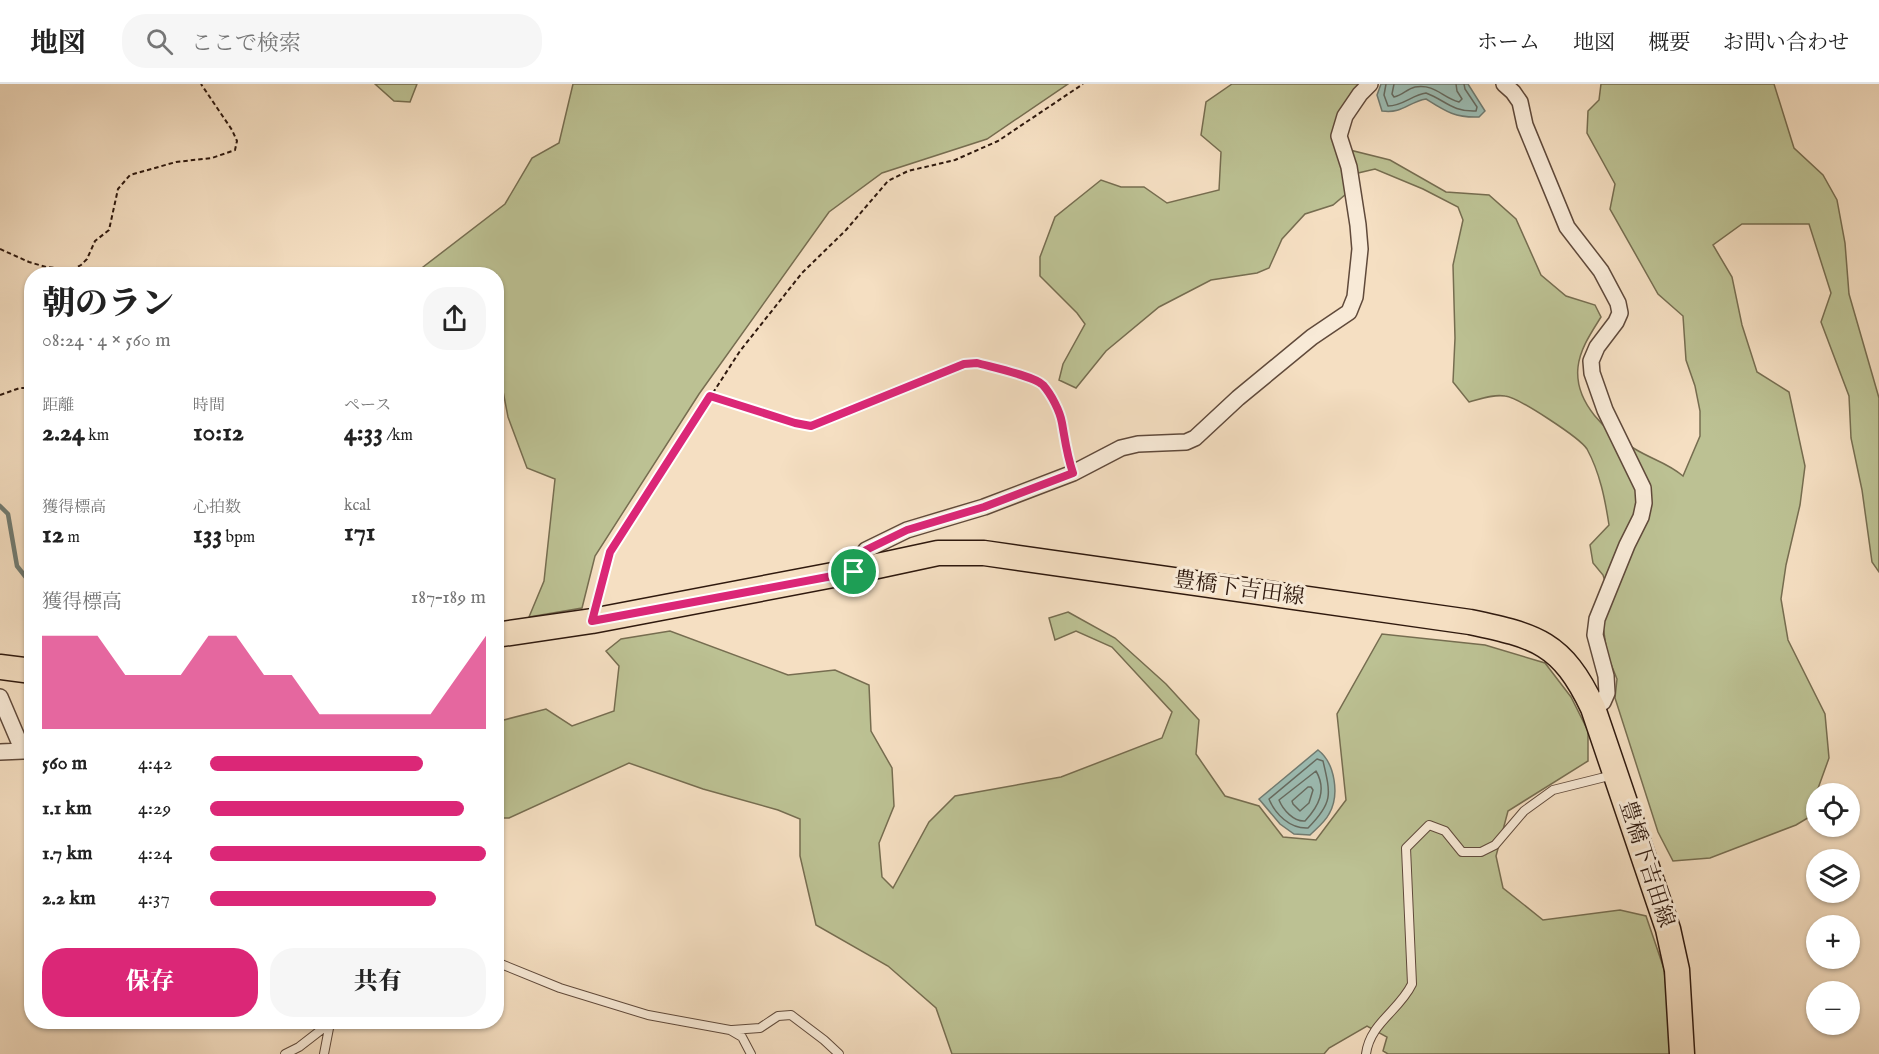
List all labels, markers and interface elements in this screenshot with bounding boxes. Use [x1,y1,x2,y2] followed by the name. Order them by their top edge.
[122,14,542,68] search box
[143,25,176,58] icon: search
[30,27,86,62] text: 地図
[191,30,301,58] text: ここで検索
[1477,30,1540,57] text: ホーム
[1573,30,1615,57] text: 地図
[1648,30,1690,57] text: 概要
[1723,30,1849,57] text: お問い合わせ
[42,284,174,326] text: 朝のラン
[423,287,486,350] button: share
[42,328,171,353] text: 08:24 · 4 × 560 m
[42,396,74,416] text: 距離
[193,396,225,416] text: 時間
[344,396,391,416] text: ペース
[42,416,85,449] text: 2.24
[193,416,244,449] text: 10:12
[344,416,383,449] text: 4:33
[85,426,109,446] text: km
[383,426,413,446] text: /km
[344,496,371,516] text: kcal
[42,498,106,518] text: 獲得標高
[193,498,241,518] text: 心拍数
[344,516,376,549] text: 171
[42,518,64,551] text: 12
[193,518,222,551] text: 133
[64,528,80,548] text: m
[222,528,255,548] text: bpm
[828,546,879,597] pin
[837,555,870,588] icon: arrive
[1172,566,1306,612] street label: 豊橋下吉田線
[411,585,486,610] text: 187–189 m
[42,590,122,615] text: 獲得標高
[42,751,87,776] text: 560 m
[138,751,172,776] text: 4:42
[1806,783,1860,1035] map controls
[1806,783,1860,837] button: locate
[42,796,92,821] text: 1.1 km
[138,796,171,821] text: 4:29
[1612,797,1680,931] street label: 豊橋下吉田線
[42,841,93,866] text: 1.7 km
[138,841,172,866] text: 4:24
[1806,849,1860,903] button: layers
[42,886,96,911] text: 2.2 km
[138,886,170,911] text: 4:37
[1806,915,1860,969] button: +
[42,948,258,1017] button: 保存
[270,948,486,1017] button: 共有
[1806,981,1860,1035] button: −

